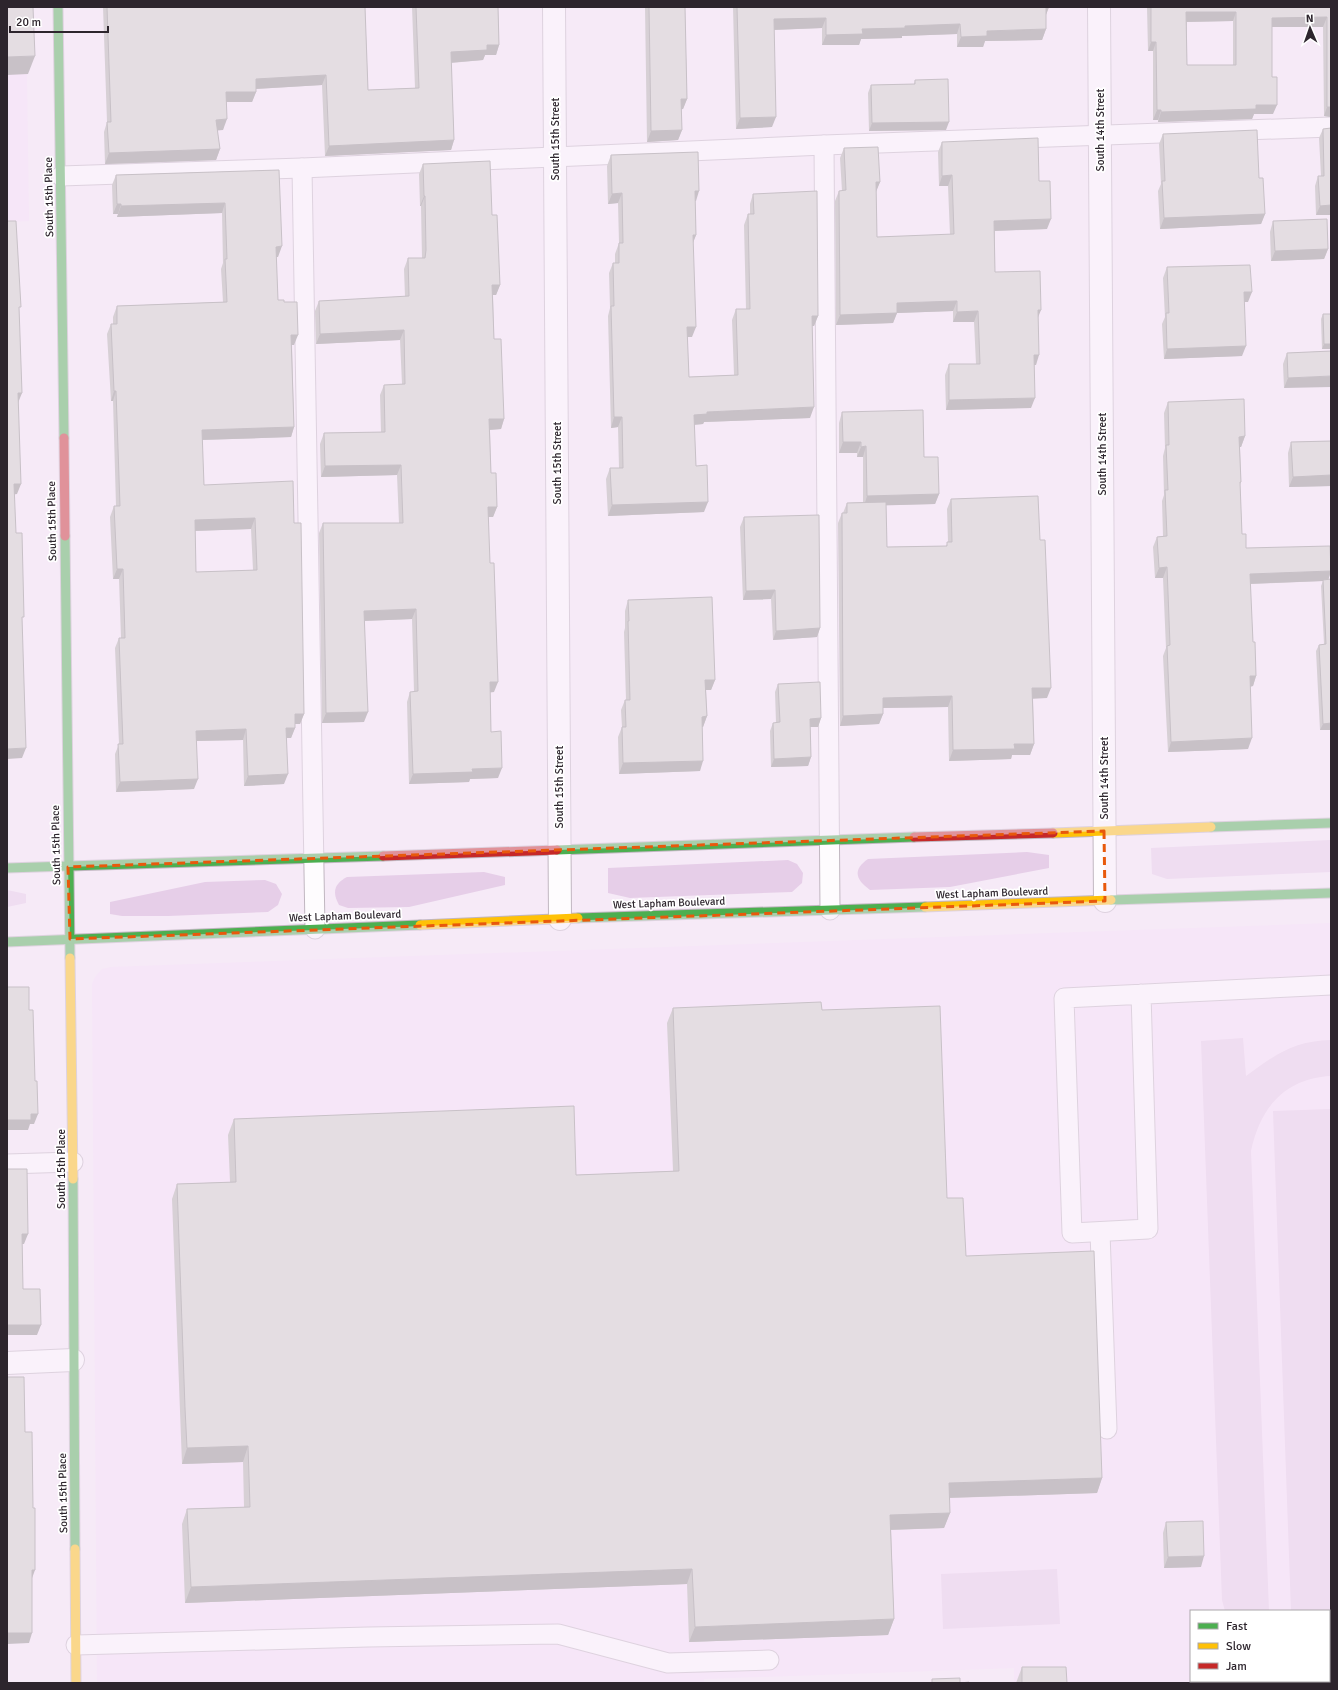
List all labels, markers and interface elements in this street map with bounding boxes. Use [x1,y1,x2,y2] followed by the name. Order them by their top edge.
[10,8,108,34] scale bar
[1290,8,1330,48] north arrow
[1306,12,1314,25] text: N
[16,15,41,30] text: 20 m
[1094,88,1107,171] street label: South 14th Street
[549,97,562,180] street label: South 15th Street
[42,157,56,237] street label: South 15th Place
[1096,412,1109,495] street label: South 14th Street
[551,421,564,504] street label: South 15th Street
[45,481,59,561] street label: South 15th Place
[1098,736,1111,819] street label: South 14th Street
[553,745,566,828] street label: South 15th Street
[49,805,63,885] street label: South 15th Place
[936,885,1049,901] street label: West Lapham Boulevard
[613,895,726,911] street label: West Lapham Boulevard
[289,908,402,924] street label: West Lapham Boulevard
[55,1129,68,1209] street label: South 15th Place
[56,1453,70,1533] street label: South 15th Place
[1190,1610,1330,1682] legend
[1226,1619,1247,1634] text: Fast
[1226,1639,1251,1654] text: Slow
[1226,1659,1247,1674] text: Jam

